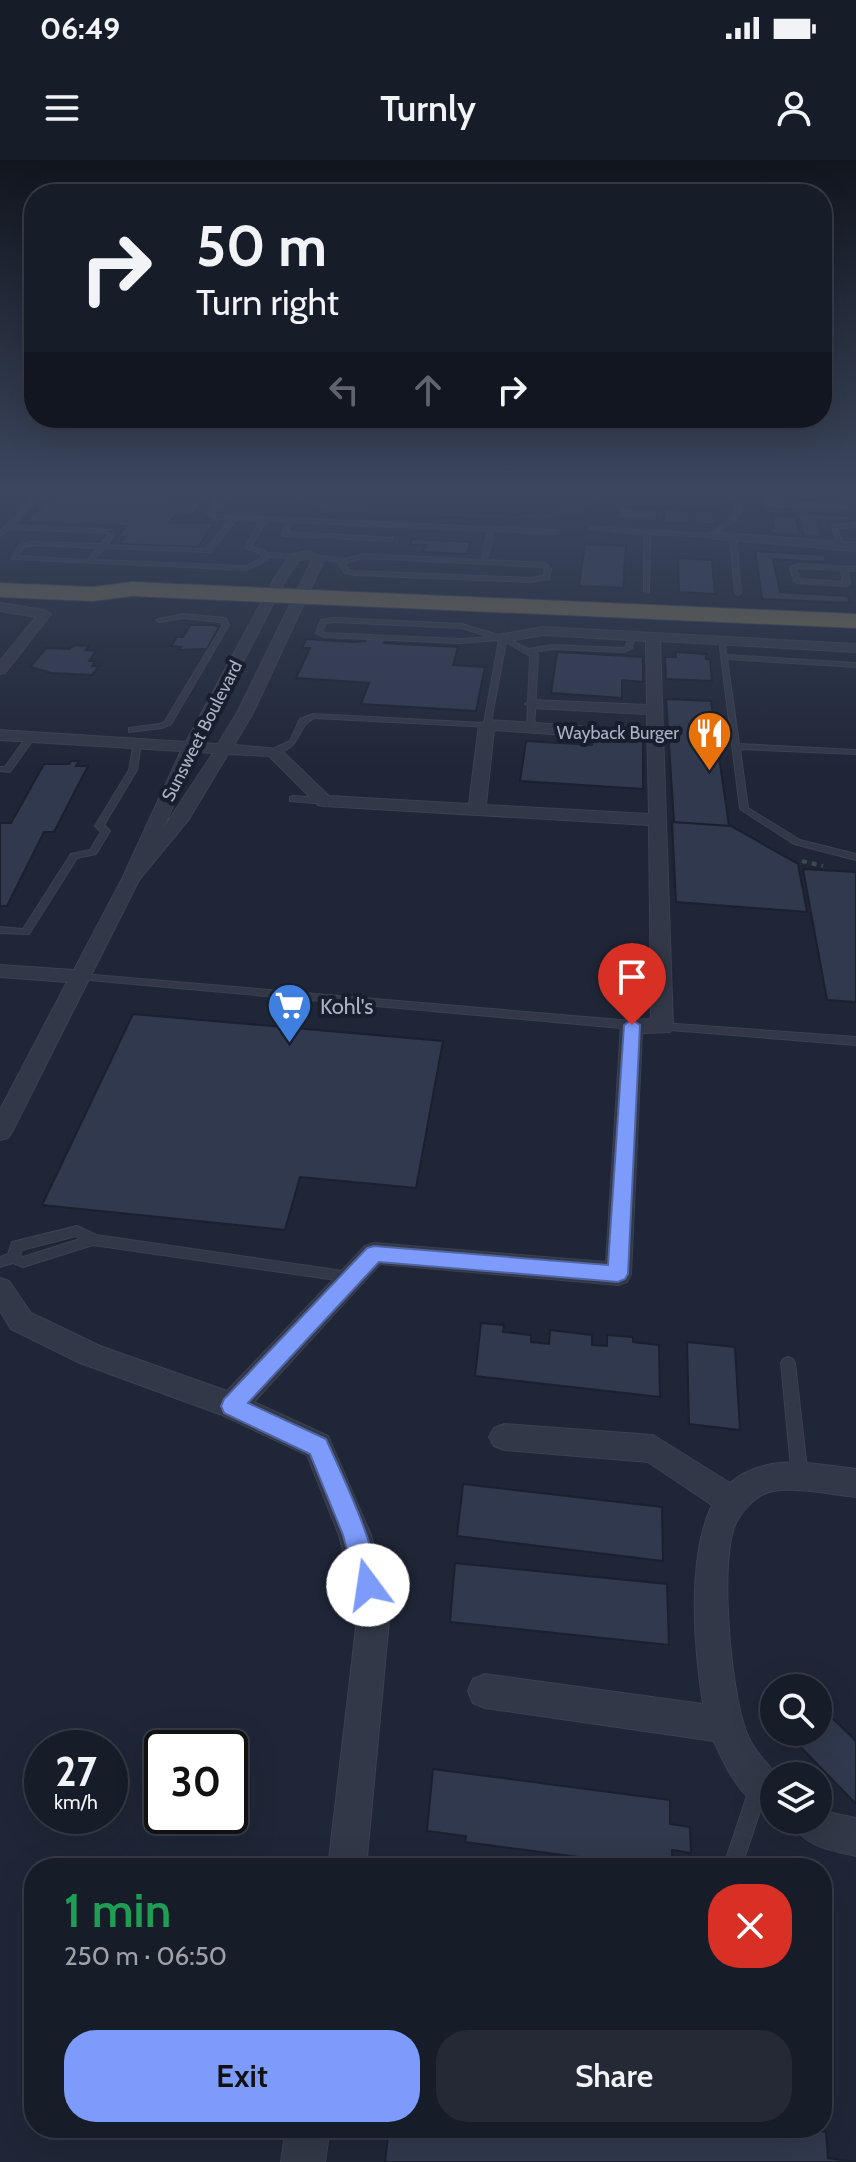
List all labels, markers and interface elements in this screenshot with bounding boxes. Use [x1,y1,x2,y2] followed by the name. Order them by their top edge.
[40,10,120,47] text: 06:49
[40,86,84,130] icon: menu
[380,86,476,130] text: Turnly
[772,86,816,130] icon: person
[196,212,327,280] text: 50 m
[64,216,168,320] icon: right
[196,280,339,324] text: Turn right
[322,368,366,412] icon: left
[406,368,450,412] icon: ahead
[490,368,534,412] icon: right
[157,657,247,805] street label: Sunsweet Boulevard
[686,709,734,772] restaurant icon: Wayback Burger
[557,722,679,744] place label: Wayback Burger
[598,943,666,1025] pin
[610,955,654,999] icon: arrive
[265,982,313,1045] supermarket icon: Kohl's
[320,993,373,1020] place label: Kohl's
[326,1543,410,1627] position arrow
[760,1674,832,1834] map controls
[760,1674,832,1746] button: search
[144,1730,248,1834] speed limit sign: 30
[55,1747,97,1796] text: 27
[760,1762,832,1834] button: layers
[54,1790,98,1814] text: km/h
[64,1881,171,1939] text: 1 min
[708,1884,792,1968] button: close
[64,1940,227,1972] text: 250 m · 06:50
[64,2030,420,2122] button: Exit
[436,2030,792,2122] button: Share

